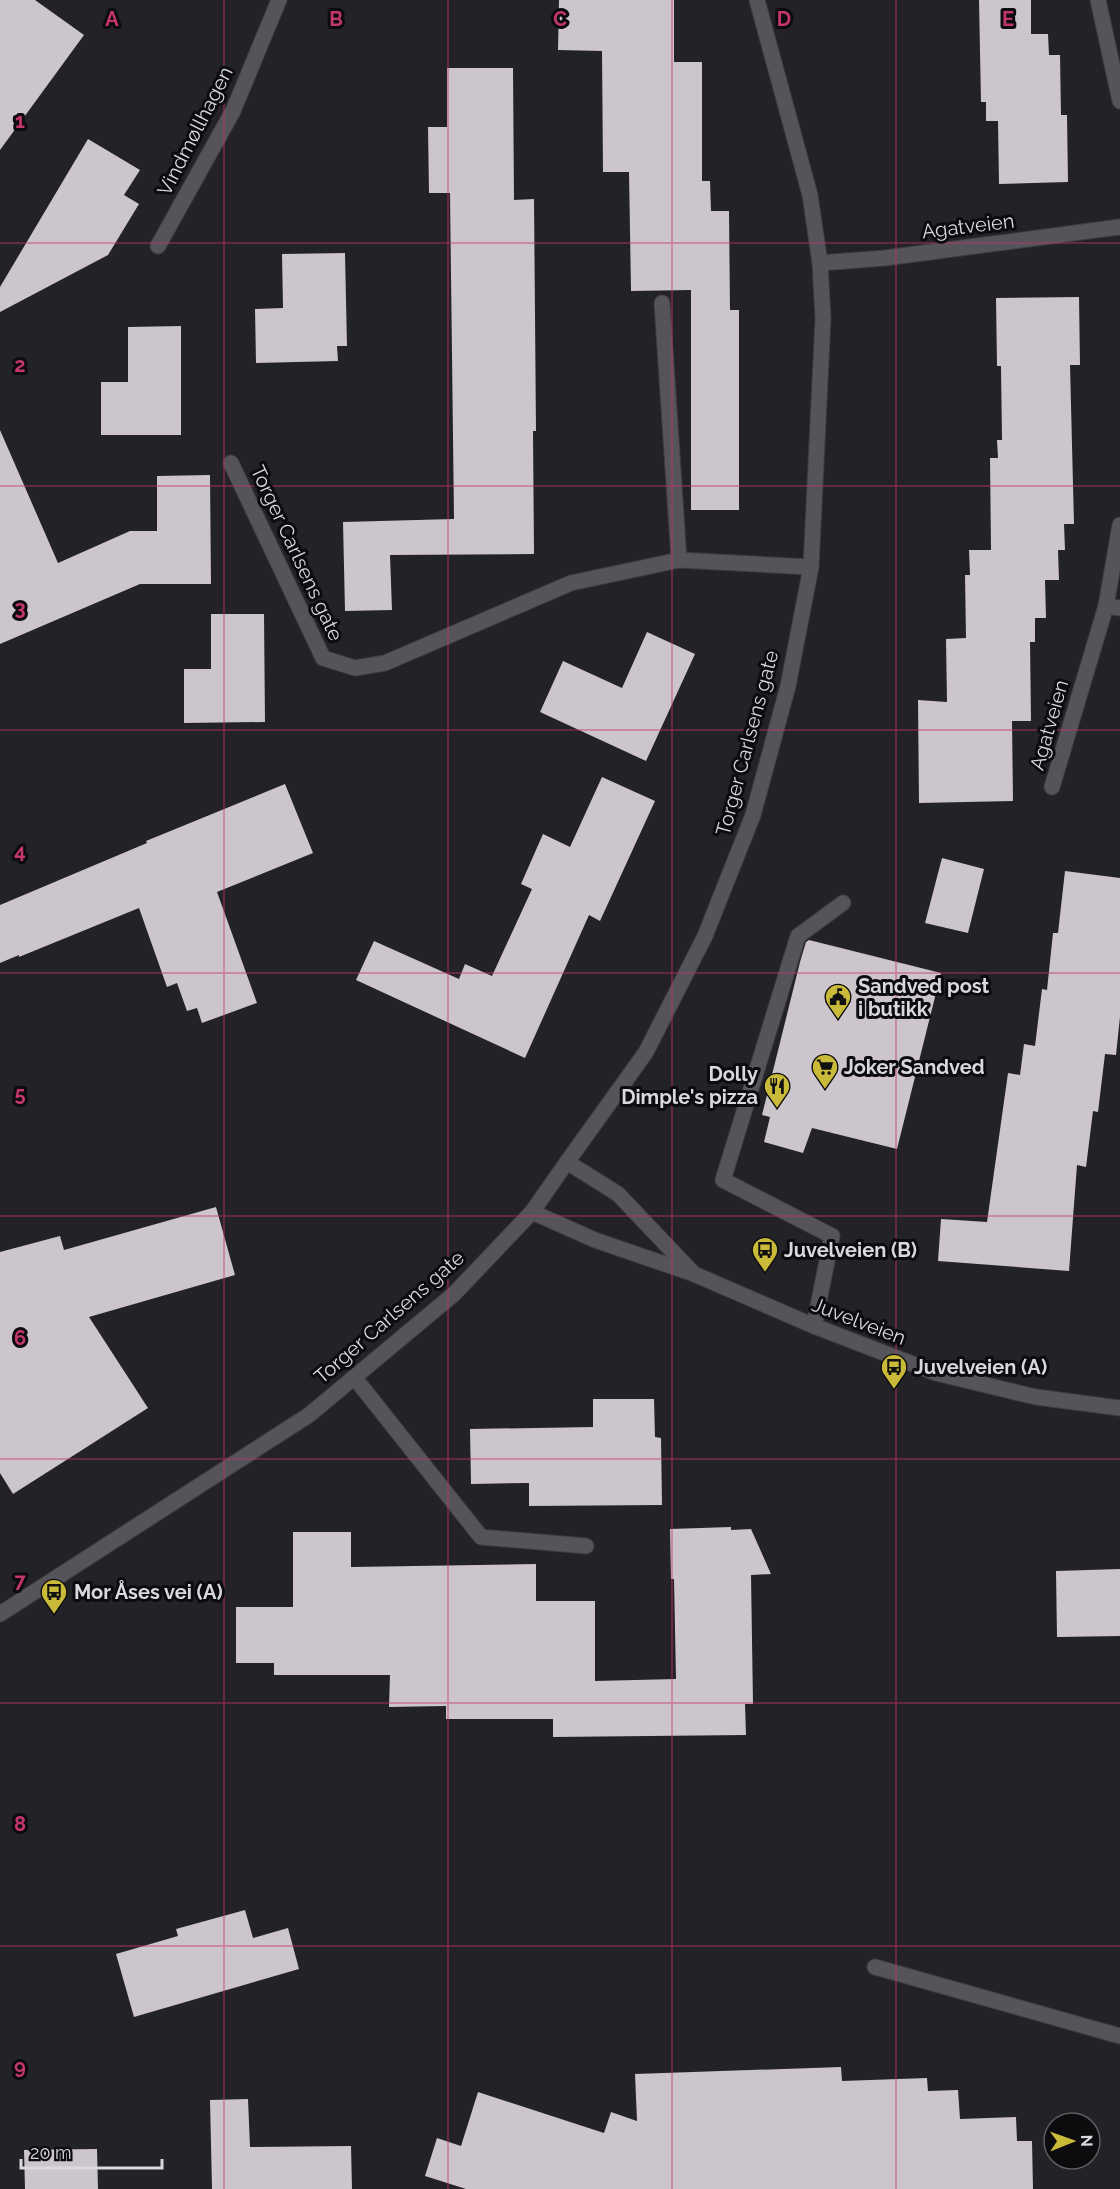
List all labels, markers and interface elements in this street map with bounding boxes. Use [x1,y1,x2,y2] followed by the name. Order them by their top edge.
[105,7,119,31] text: A
[329,7,343,31] text: B
[553,7,567,31] text: C
[777,7,791,31] text: D
[1002,7,1014,31] text: E
[152,62,238,200] street label: Vindmøllhagen
[15,109,25,133] text: 1
[920,208,1016,244] street label: Agatveien
[14,353,26,377] text: 2
[246,462,348,645] street label: Torger Carlsens gate
[14,596,26,620] text: 3
[711,648,783,838] street label: Torger Carlsens gate
[1025,677,1073,773] street label: Agatveien
[14,839,26,863] text: 4
[858,974,990,1021] place label: Sandved post i butikk
[823,982,853,1020] public building icon: Sandved post i butikk
[810,1052,840,1090] supermarket icon: Joker Sandved
[844,1055,985,1079] place label: Joker Sandved
[621,1062,758,1109] place label: Dolly Dimple's pizza
[762,1071,792,1109] restaurant icon: Dolly Dimple's pizza
[14,1082,26,1106] text: 5
[750,1235,780,1273] bus stop icon: Juvelveien (B)
[784,1238,917,1262] place label: Juvelveien (B)
[309,1245,469,1389] street label: Torger Carlsens gate
[809,1292,909,1350] street label: Juvelveien
[14,1326,26,1350] text: 6
[879,1352,909,1390] bus stop icon: Juvelveien (A)
[914,1355,1047,1379] place label: Juvelveien (A)
[14,1569,26,1593] text: 7
[39,1577,69,1615] bus stop icon: Mor Åses vei (A)
[74,1580,223,1604] place label: Mor Åses vei (A)
[14,1812,26,1836] text: 8
[14,2055,26,2079] text: 9
[1042,2111,1102,2171] north arrow
[21,2132,162,2170] scale bar
[1077,2134,1096,2147] text: N
[30,2142,72,2163] text: 20 m

